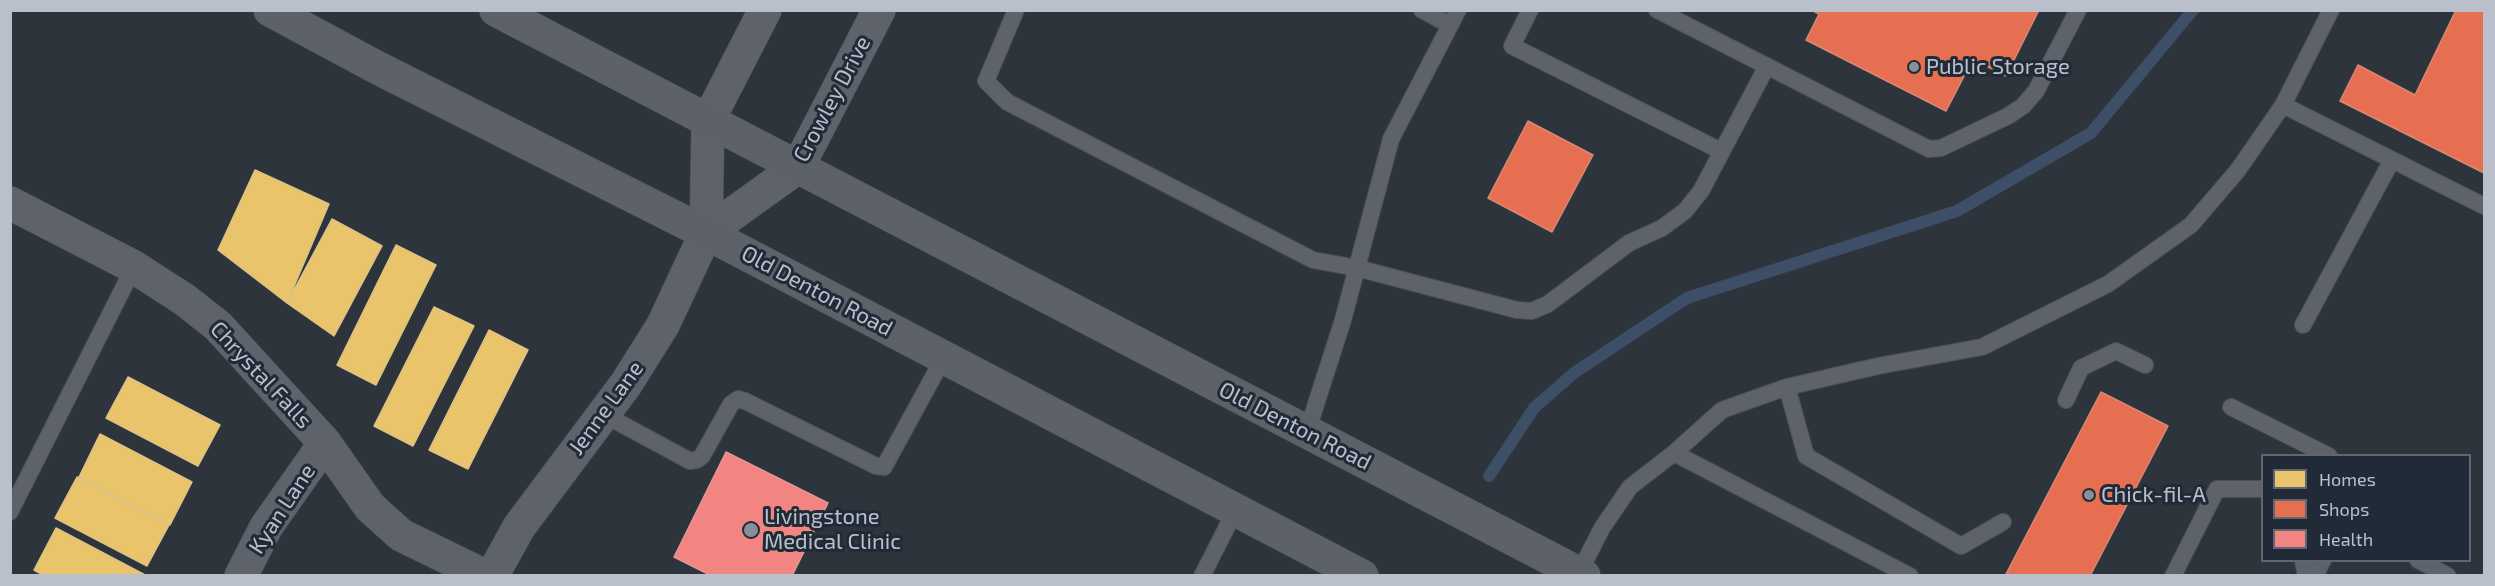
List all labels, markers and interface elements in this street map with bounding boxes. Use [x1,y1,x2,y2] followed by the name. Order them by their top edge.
[788,32,876,166] street label: Crowley Drive
[1926,54,2070,80] place label: Public Storage
[1907,60,1921,74] marker: Public Storage
[737,240,897,342] street label: Old Denton Road
[205,316,317,434] street label: Chrystal Falls
[563,356,649,460] street label: Jenne Lane
[1215,376,1375,476] street label: Old Denton Road
[2261,454,2471,562] legend
[243,459,321,559] street label: Kyan Lane
[2319,468,2376,490] text: Homes
[2101,482,2206,508] place label: Chick-fil-A
[2082,488,2096,502] marker: Chick-fil-A
[2319,498,2369,520] text: Shops
[764,504,901,556] place label: Livingstone Medical Clinic
[742,521,760,539] marker: Livingstone Medical Clinic
[2319,528,2373,550] text: Health

